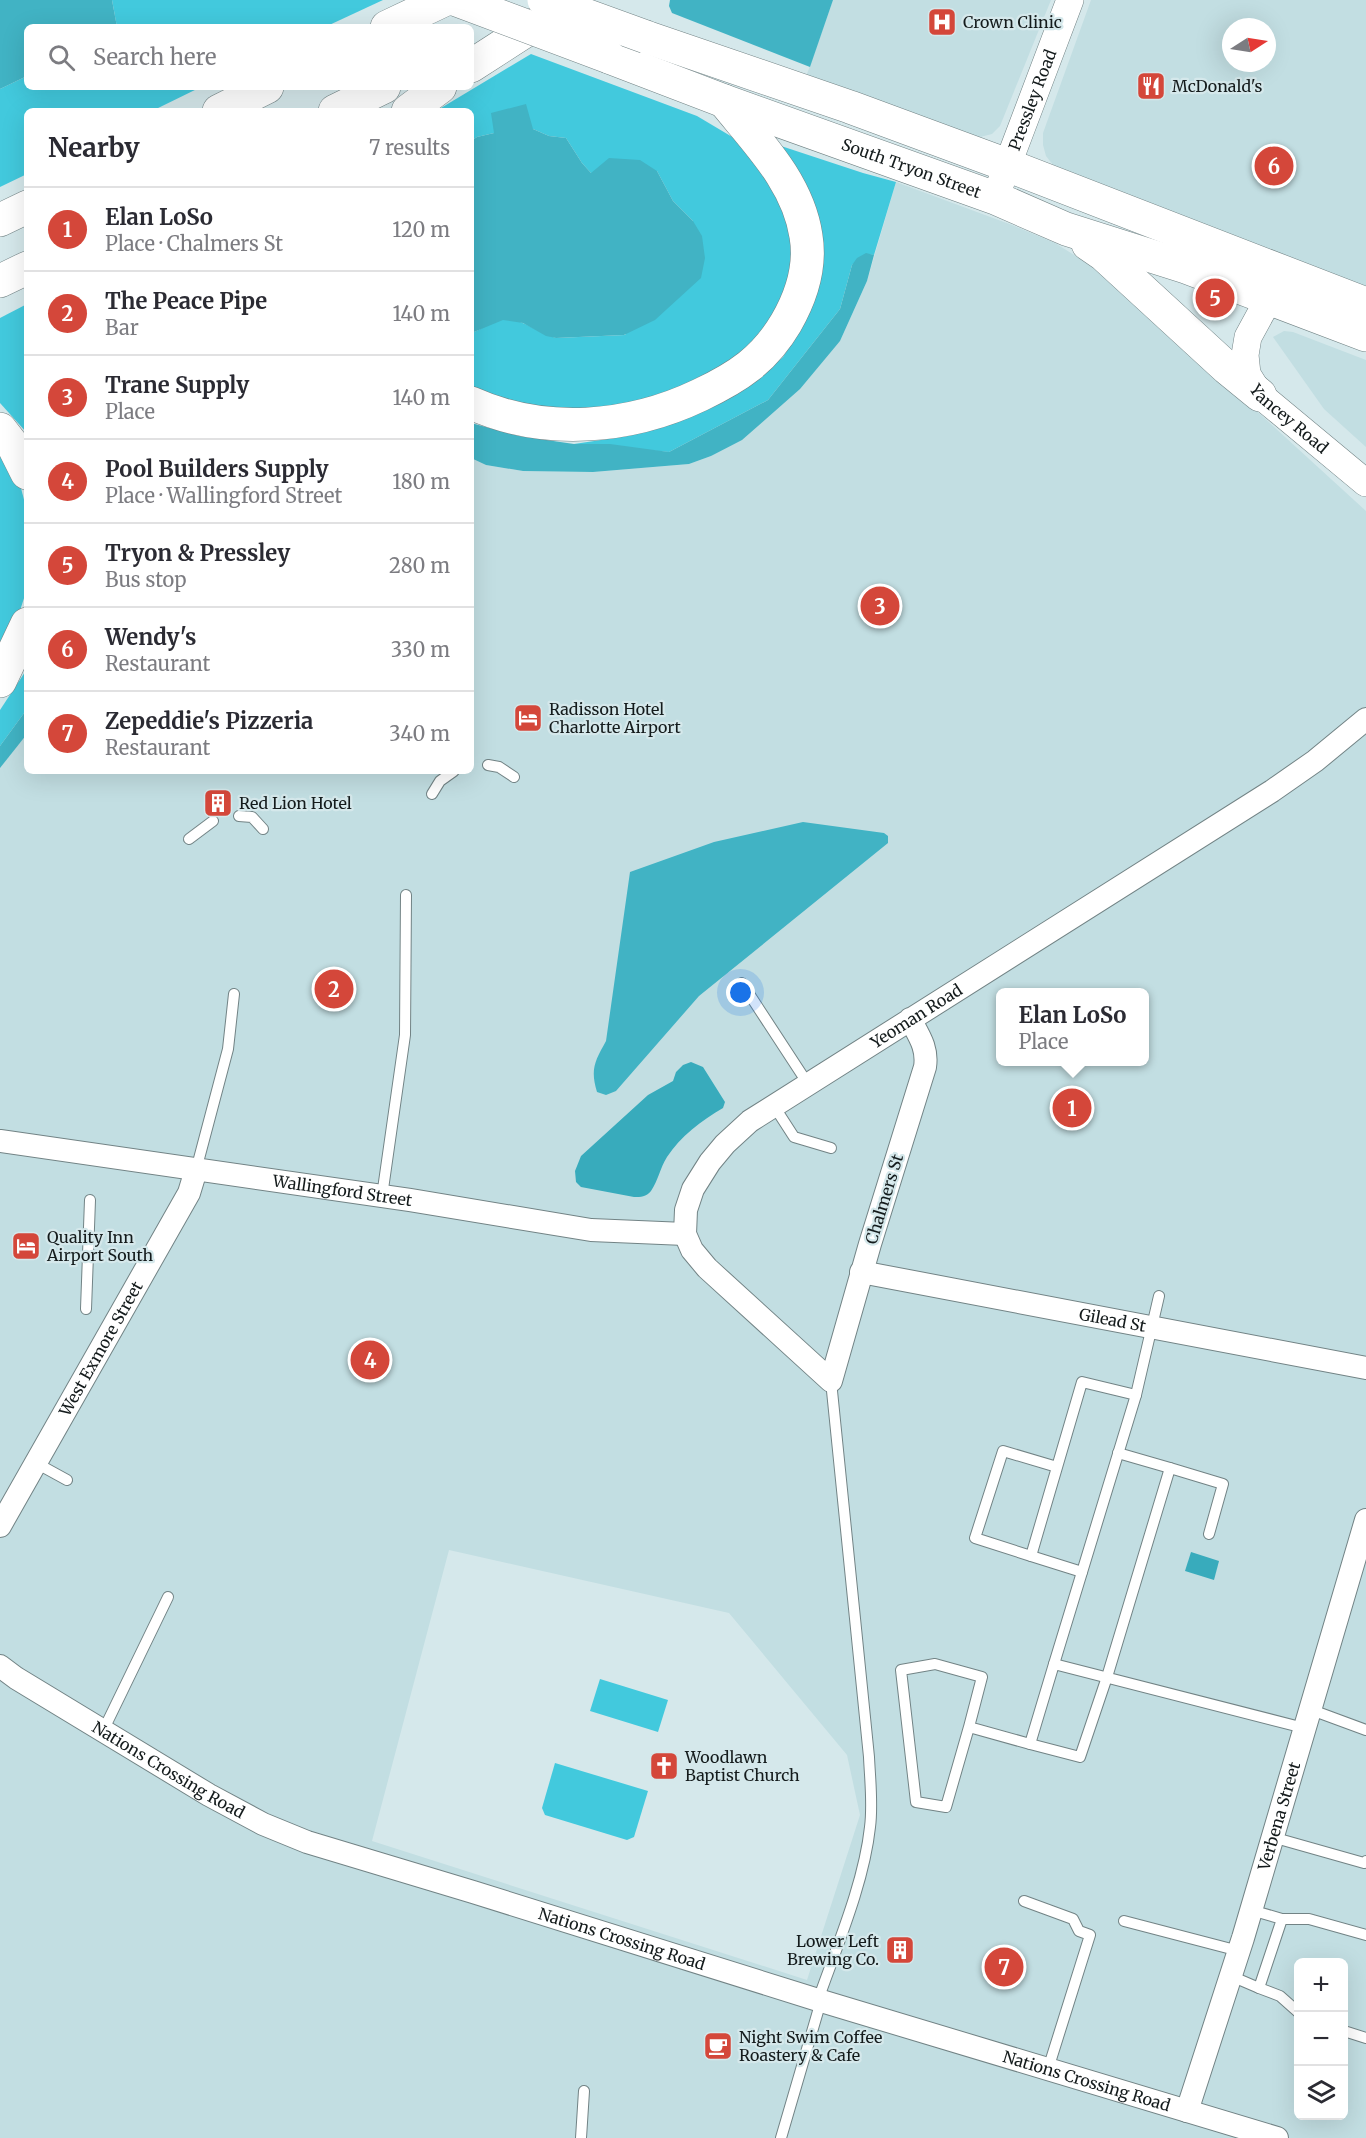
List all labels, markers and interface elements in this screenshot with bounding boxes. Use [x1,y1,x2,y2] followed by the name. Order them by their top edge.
[926,6,958,38] hospital icon: Crown Clinic
[963,12,1062,32] place label: Crown Clinic
[1222,18,1276,72] north arrow
[24,24,474,90] search box
[45,41,78,74] icon: search
[93,43,216,71] text: Search here
[1004,46,1061,153] street label: Pressley Road
[1135,70,1167,102] restaurant icon: McDonald's
[1172,76,1262,96] place label: McDonald's
[48,131,140,164] text: Nearby
[839,134,984,202] street label: South Tryon Street
[369,135,450,160] text: 7 results
[1254,144,1294,188] pin: 6
[105,203,213,231] text: Elan LoSo
[63,217,72,242] text: 1
[392,217,450,242] text: 120 m
[105,231,283,256] text: Place · Chalmers St
[1196,276,1234,320] pin: 5
[105,287,267,315] text: The Peace Pipe
[62,301,73,326] text: 2
[393,301,450,326] text: 140 m
[105,315,139,340] text: Bar
[105,371,249,399] text: Trane Supply
[1245,379,1333,458] street label: Yancey Road
[62,385,73,410] text: 3
[393,385,450,410] text: 140 m
[105,399,155,424] text: Place
[105,455,329,483] text: Pool Builders Supply
[61,469,74,494] text: 4
[392,469,450,494] text: 180 m
[105,483,342,508] text: Place · Wallingford Street
[105,539,290,567] text: Tryon & Pressley
[62,553,73,578] text: 5
[389,553,450,578] text: 280 m
[105,567,187,592] text: Bus stop
[860,584,900,628] pin: 3
[105,623,196,651] text: Wendy's
[61,637,74,662] text: 6
[391,637,450,662] text: 330 m
[105,651,210,676] text: Restaurant
[549,699,682,737] place label: Radisson Hotel Charlotte Airport
[512,702,544,734] hotel icon: Radisson Hotel Charlotte Airport
[105,707,313,735] text: Zepeddie's Pizzeria
[62,721,74,746] text: 7
[389,721,450,746] text: 340 m
[105,735,210,760] text: Restaurant
[202,787,234,819] building icon: Red Lion Hotel
[239,793,352,813] place label: Red Lion Hotel
[314,966,354,1012] pin: 2
[726,978,755,1007] your location
[866,979,966,1053] street label: Yeoman Road
[996,988,1149,1066] popup
[1019,1001,1126,1029] text: Elan LoSo
[1019,1029,1069,1054] text: Place
[1052,1086,1092,1130] pin: 1
[861,1151,907,1246] street label: Chalmers St
[271,1170,414,1210] street label: Wallingford Street
[46,1227,154,1265] place label: Quality Inn Airport South
[10,1230,42,1262] hotel icon: Quality Inn Airport South
[54,1277,147,1420] street label: West Exmore Street
[1077,1304,1148,1336] street label: Gilead St
[350,1338,389,1382] pin: 4
[89,1717,249,1822] street label: Nations Crossing Road
[684,1747,800,1785] place label: Woodlawn Baptist Church
[648,1750,680,1782] church icon: Woodlawn Baptist Church
[1253,1759,1305,1874] street label: Verbena Street
[536,1903,708,1974] street label: Nations Crossing Road
[787,1931,880,1969] place label: Lower Left Brewing Co.
[884,1934,916,1966] building icon: Lower Left Brewing Co.
[984,1944,1024,1990] pin: 7
[1294,1958,1348,2120] map controls
[1294,1958,1348,2012] button: +
[1294,2012,1348,2066] button: −
[739,2027,882,2065] place label: Night Swim Coffee Roastery & Cafe
[702,2030,734,2062] cafe icon: Night Swim Coffee Roastery & Cafe
[1001,2046,1173,2115] street label: Nations Crossing Road
[1294,2066,1348,2120] button: layers

